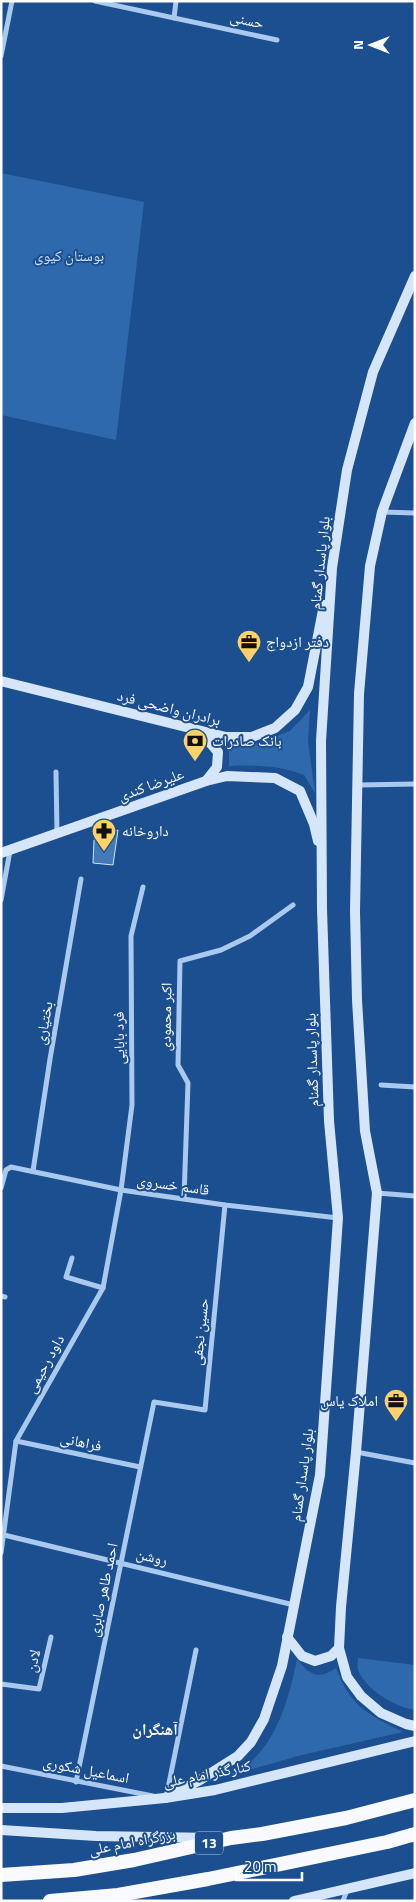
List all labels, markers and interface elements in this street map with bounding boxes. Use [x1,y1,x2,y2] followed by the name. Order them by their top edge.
[228,5,267,34] street label: حسنی
[346,20,396,70] north arrow
[347,40,368,50] text: N
[34,244,104,267] park label: بوستان کیوی
[303,515,336,611] street label: بلوار پاسدار گمنام
[236,629,262,663] office icon: دفتر ازدواج
[266,630,329,653] place label: دفتر ازدواج
[115,684,223,731] street label: برادران واضحی فرد
[182,728,208,762] bank icon: بانک صادرات
[212,729,282,752] place label: بانک صادرات
[115,762,187,807] street label: علیرضا کندی
[91,818,117,852] pharmacy icon: داروخانه
[122,819,169,842] place label: داروخانه
[153,982,178,1052] street label: اکبر محمودی
[28,999,59,1046] street label: بختیاری
[107,1011,130,1065] street label: فرد بابایی
[298,1013,325,1107] street label: بلوار پاسدار گمنام
[135,1168,211,1201] street label: قاسم خسروی
[185,1297,214,1367] street label: حسین نجفی
[19,1330,70,1397] street label: داود رحیمی
[383,1388,409,1422] office icon: املاک یاس
[320,1389,378,1412] place label: املاک یاس
[58,1426,104,1457] street label: فراهانی
[284,1427,319,1523] street label: بلوار پاسدار گمنام
[81,1541,124,1639] street label: احمد طاهر صابری
[134,1542,170,1572] street label: روشن
[19,1647,46,1674] street label: لادن
[132,1717,178,1741] district label: آهنگران
[41,1750,131,1789] street label: اسماعیل شکوری
[161,1754,253,1793] street label: کنارگذر امام علی
[87,1822,177,1861] street label: بزرگراه امام علی
[195,1832,223,1855] road number: 13
[236,1850,302,1882] scale bar
[244,1855,277,1878] text: 20 m

